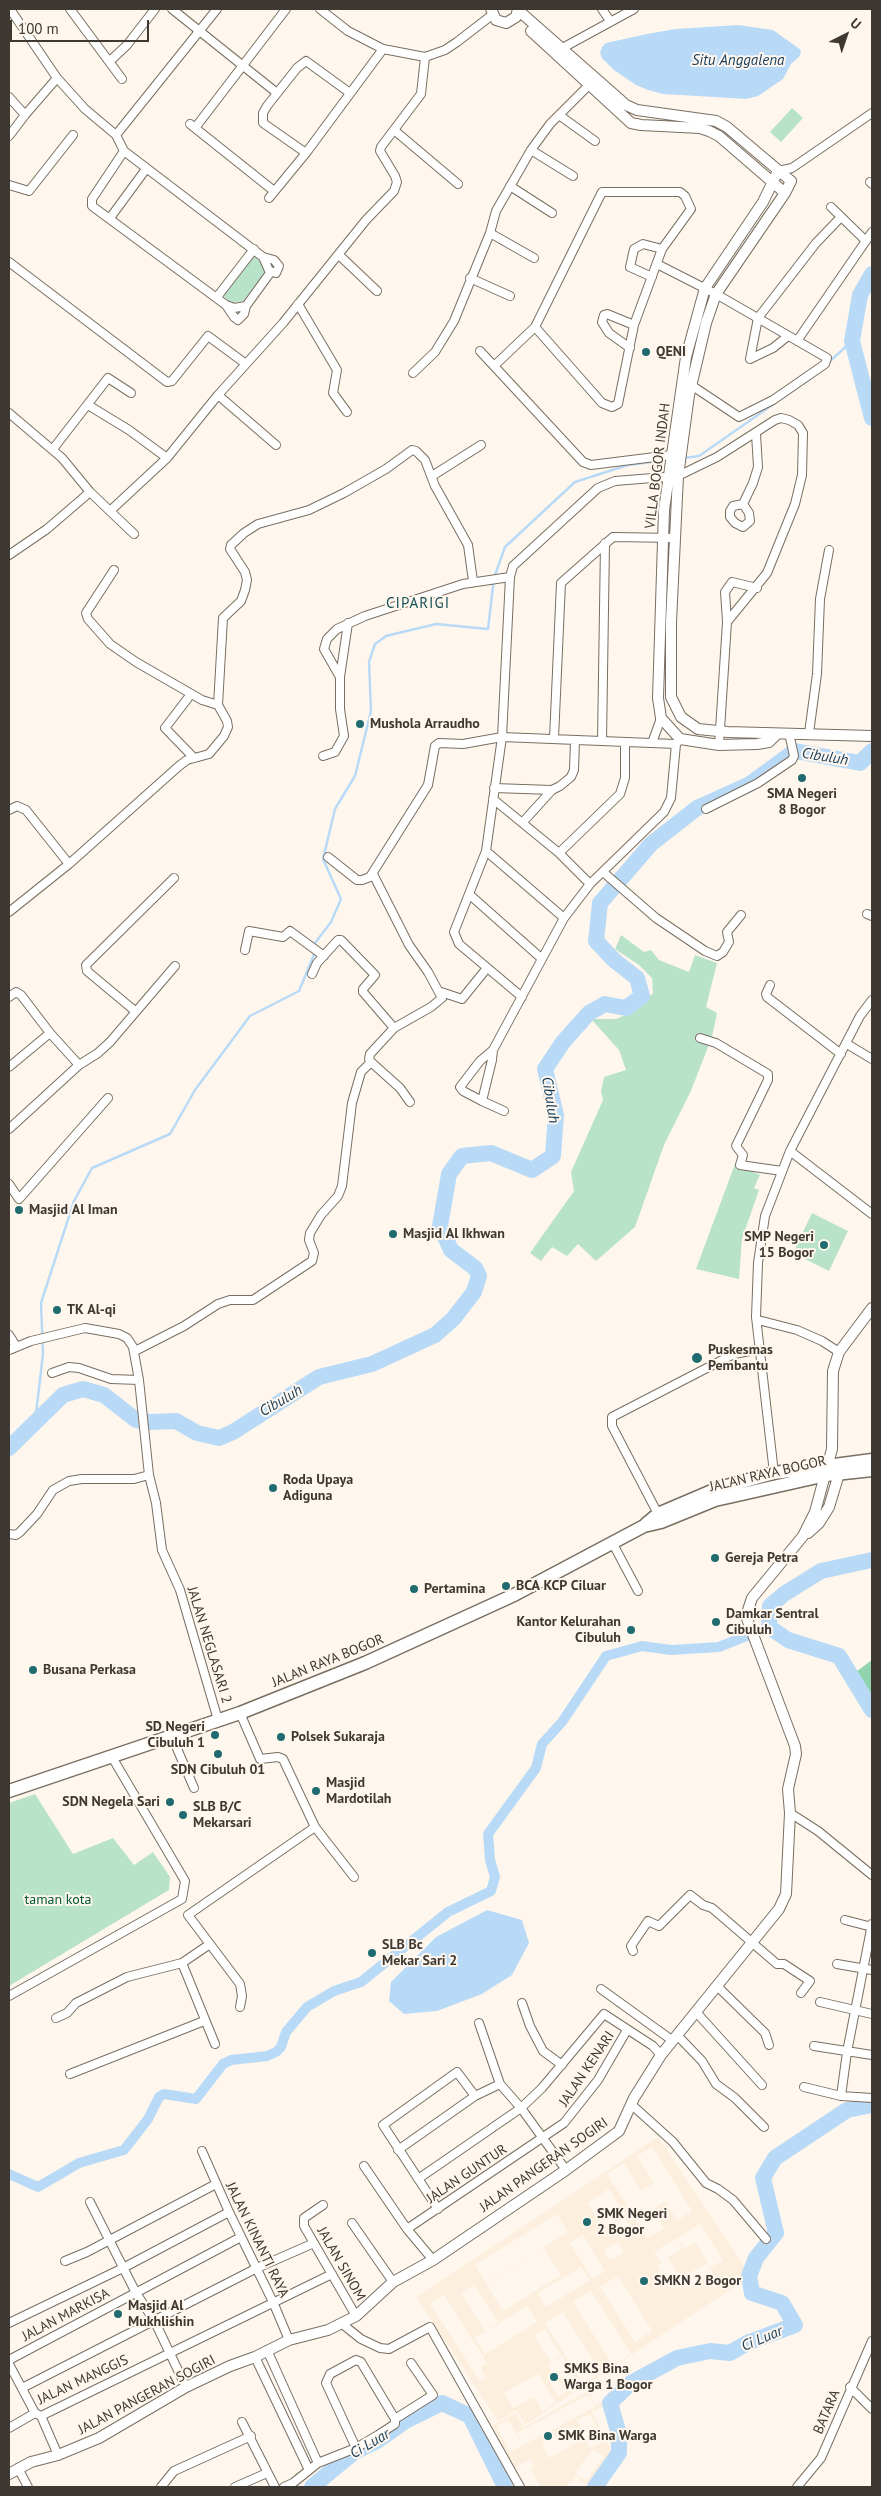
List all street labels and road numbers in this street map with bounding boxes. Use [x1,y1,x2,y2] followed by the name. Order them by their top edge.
[642,402,674,530] street label: VILLA BOGOR INDAH
[708,1452,828,1496] street label: JALAN RAYA BOGOR
[183,1585,235,1705] street label: JALAN NEGLASARI 2
[270,1631,386,1691] street label: JALAN RAYA BOGOR
[556,2028,618,2110] street label: JALAN KENARI
[477,2114,611,2216] street label: JALAN PANGERAN SOGIRI
[424,2141,510,2207] street label: JALAN GUNTUR
[222,2180,292,2300] street label: JALAN KINANTI RAYA
[313,2224,369,2304] street label: JALAN SINOM
[19,2285,113,2345] street label: JALAN MARKISA
[35,2352,131,2408] street label: JALAN MANGGIS
[76,2352,218,2438] street label: JALAN PANGERAN SOGIRI
[810,2387,844,2437] street label: BATARA

